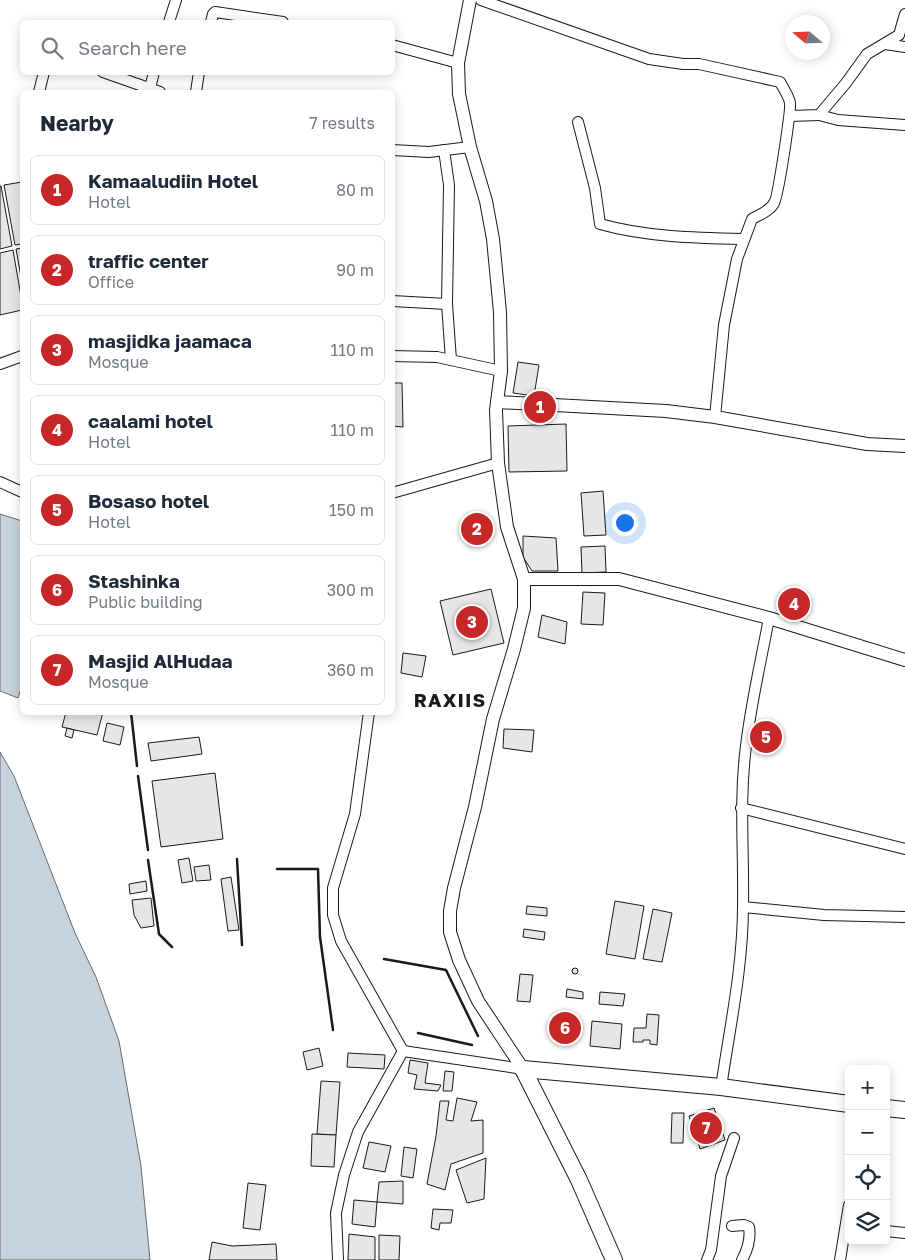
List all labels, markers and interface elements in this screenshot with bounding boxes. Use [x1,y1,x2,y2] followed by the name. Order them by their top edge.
[785,15,830,60] north arrow
[20,20,395,75] search box
[38,34,66,62] icon: search
[78,36,187,59] text: Search here
[40,110,114,136] text: Nearby
[309,113,375,133] text: 7 results
[88,169,258,192] text: Kamaaludiin Hotel
[53,180,61,200] text: 1
[336,180,374,200] text: 80 m
[88,192,131,212] text: Hotel
[88,249,209,272] text: traffic center
[52,260,62,280] text: 2
[336,260,374,280] text: 90 m
[88,272,134,292] text: Office
[88,329,252,352] text: masjidka jaamaca
[52,340,62,360] text: 3
[330,340,374,360] text: 110 m
[88,352,149,372] text: Mosque
[524,388,556,426] pin: 1
[88,409,213,432] text: caalami hotel
[52,420,62,440] text: 4
[330,420,374,440] text: 110 m
[88,432,131,452] text: Hotel
[88,489,209,512] text: Bosaso hotel
[52,500,62,520] text: 5
[329,500,374,520] text: 150 m
[461,510,493,548] pin: 2
[612,510,638,536] your location
[88,512,131,532] text: Hotel
[88,569,180,592] text: Stashinka
[52,580,62,600] text: 6
[327,580,374,600] text: 300 m
[778,585,810,623] pin: 4
[88,592,203,612] text: Public building
[456,603,488,641] pin: 3
[88,649,233,672] text: Masjid AlHudaa
[53,660,61,680] text: 7
[327,660,374,680] text: 360 m
[88,672,149,692] text: Mosque
[414,688,486,711] district label: RAXIIS
[750,718,782,756] pin: 5
[549,1009,581,1047] pin: 6
[845,1065,890,1245] map controls
[845,1065,890,1110] button: +
[690,1109,722,1147] pin: 7
[845,1110,890,1155] button: −
[845,1155,890,1200] button: locate
[845,1200,890,1245] button: layers

